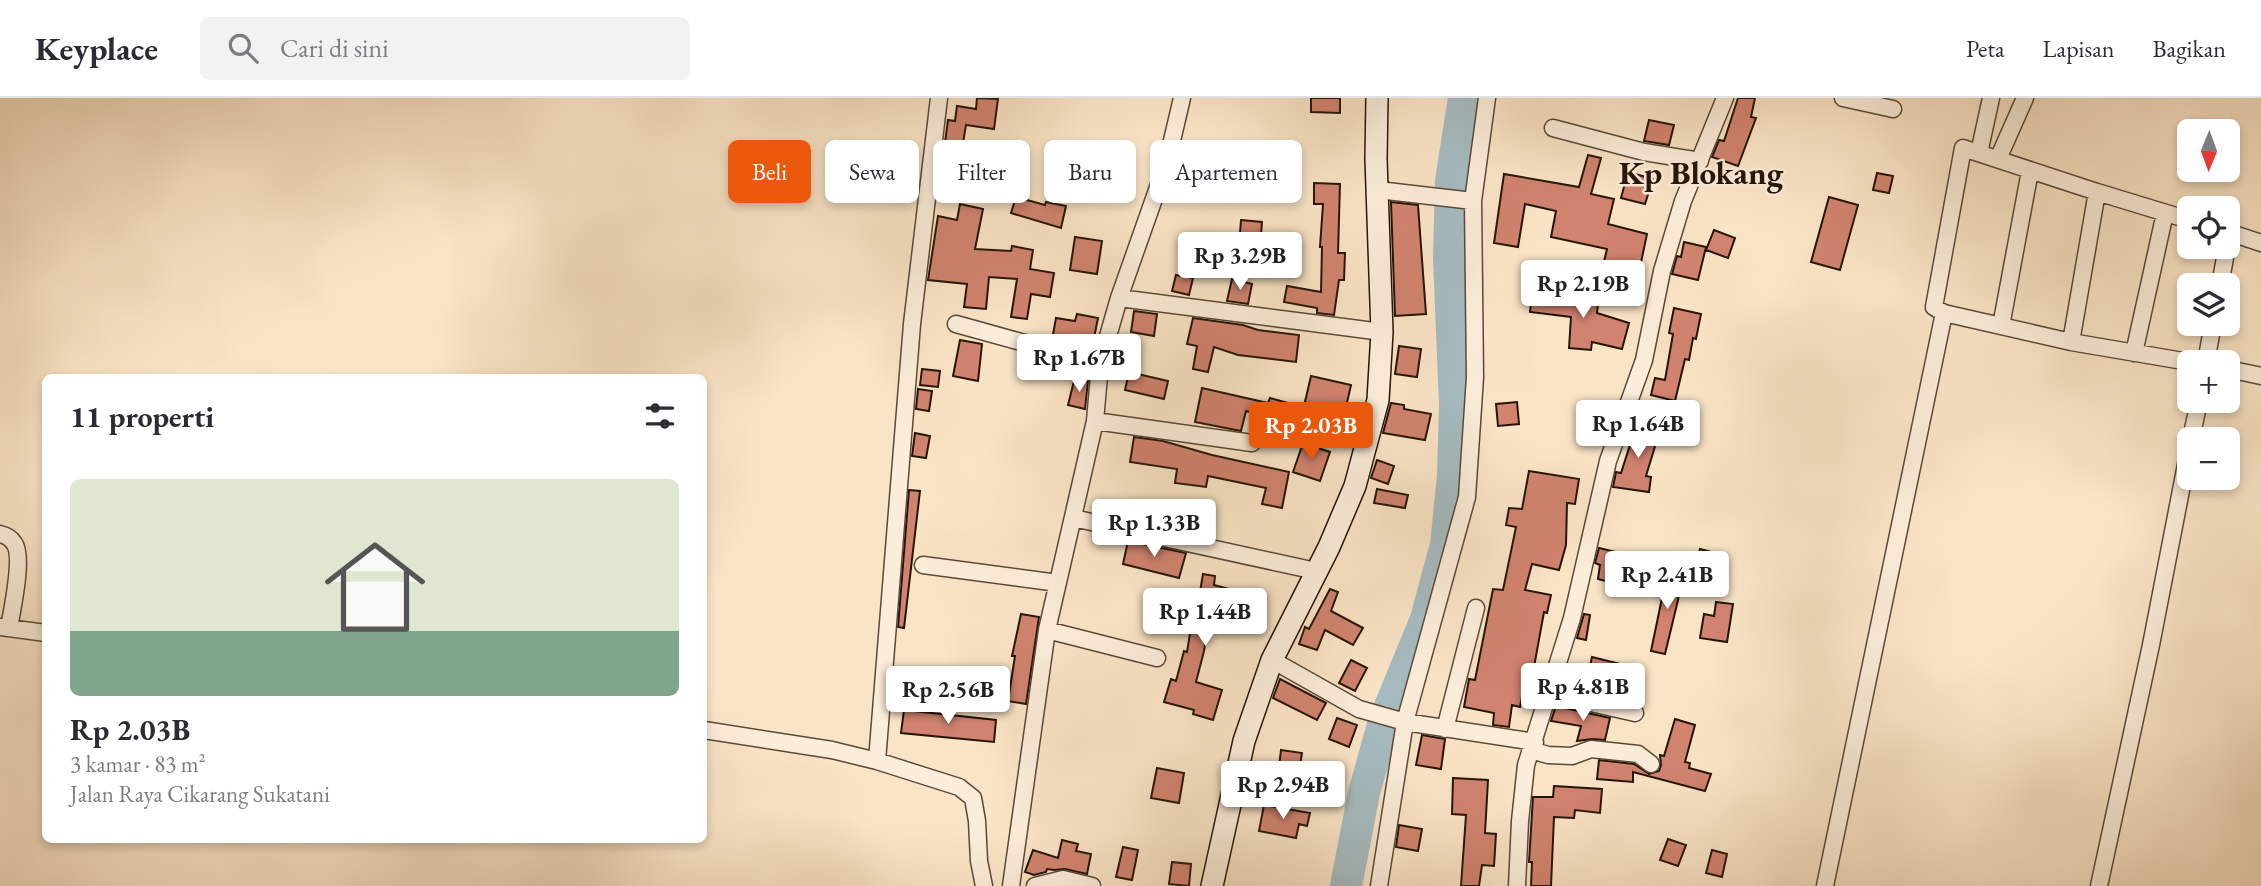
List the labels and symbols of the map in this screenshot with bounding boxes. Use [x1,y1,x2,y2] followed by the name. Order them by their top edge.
[2177,119,2240,182] north arrow
[1619,151,1784,194] district label: Kp Blokang
[1168,232,1312,292] pin: Rp 3.29B
[1511,260,1655,320] pin: Rp 2.19B
[1007,334,1151,394] pin: Rp 1.67B
[1566,400,1710,460] pin: Rp 1.64B
[1239,402,1383,462] pin: Rp 2.03B
[1082,500,1226,559] pin: Rp 1.33B
[1595,552,1739,611] pin: Rp 2.41B
[1133,588,1277,648] pin: Rp 1.44B
[1511,664,1655,723] pin: Rp 4.81B
[876,666,1020,726] pin: Rp 2.56B
[1211,762,1355,821] pin: Rp 2.94B

